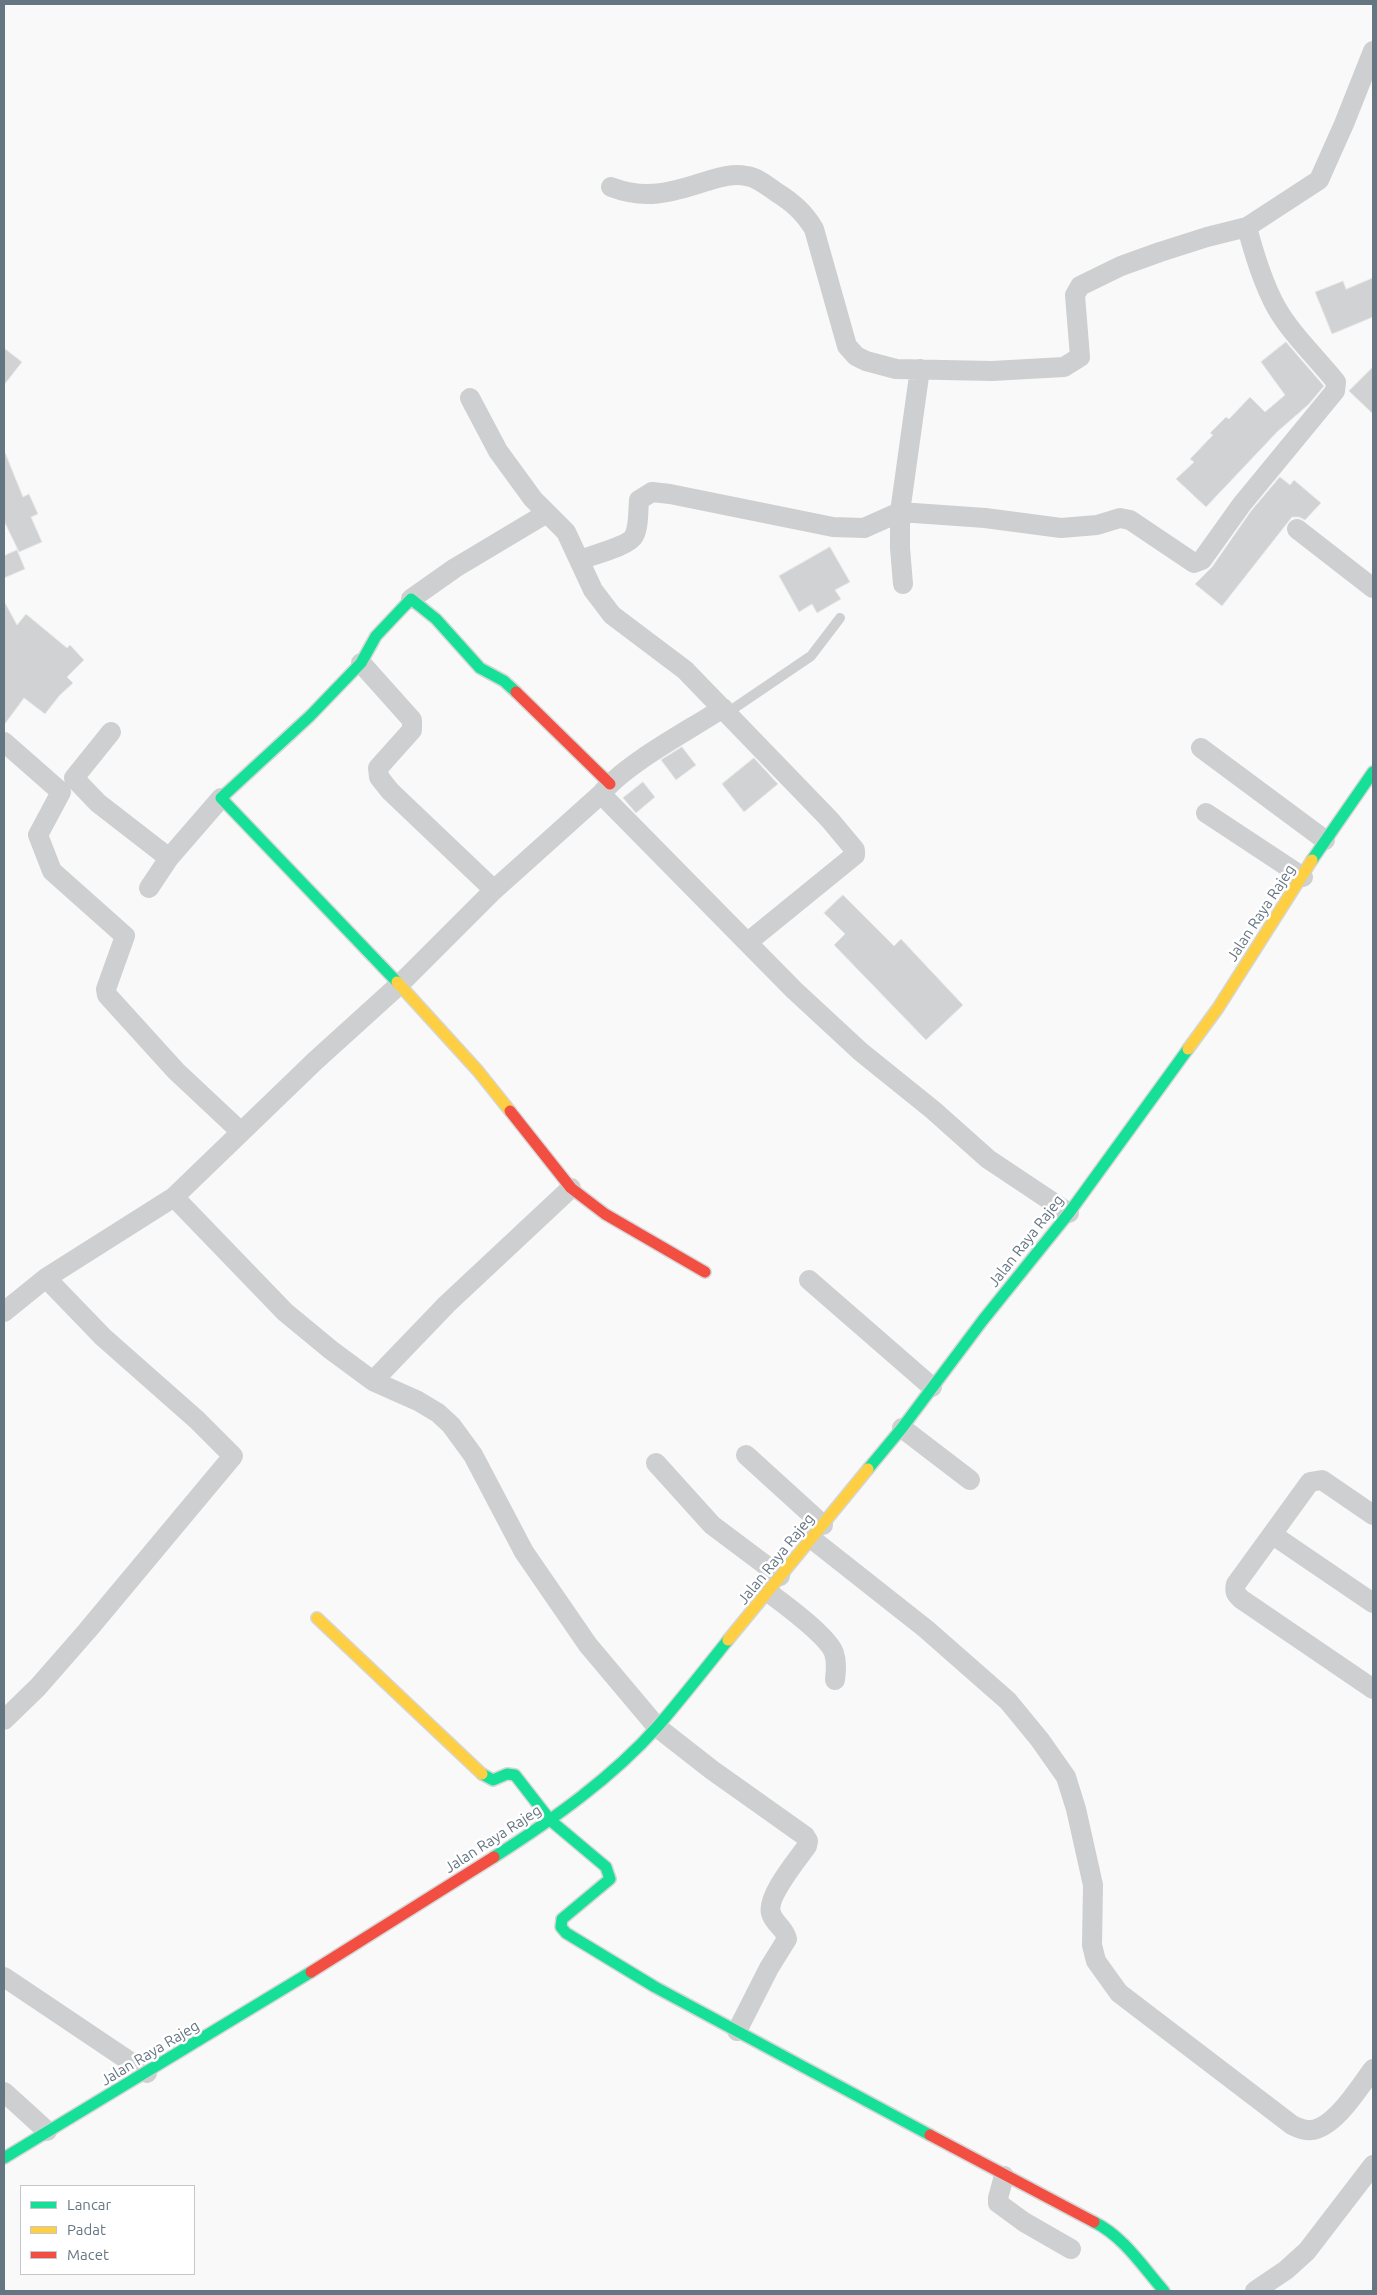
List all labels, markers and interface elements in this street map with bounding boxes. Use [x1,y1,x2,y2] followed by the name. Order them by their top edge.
[1223,861,1299,965] street label: Jalan Raya Rajeg
[985,1191,1067,1291] street label: Jalan Raya Rajeg
[734,1510,818,1608] street label: Jalan Raya Rajeg
[441,1801,545,1877] street label: Jalan Raya Rajeg
[97,2017,203,2089] street label: Jalan Raya Rajeg
[20,2185,195,2275] legend
[67,2196,111,2213] text: Lancar
[67,2221,106,2238] text: Padat
[67,2246,109,2263] text: Macet

